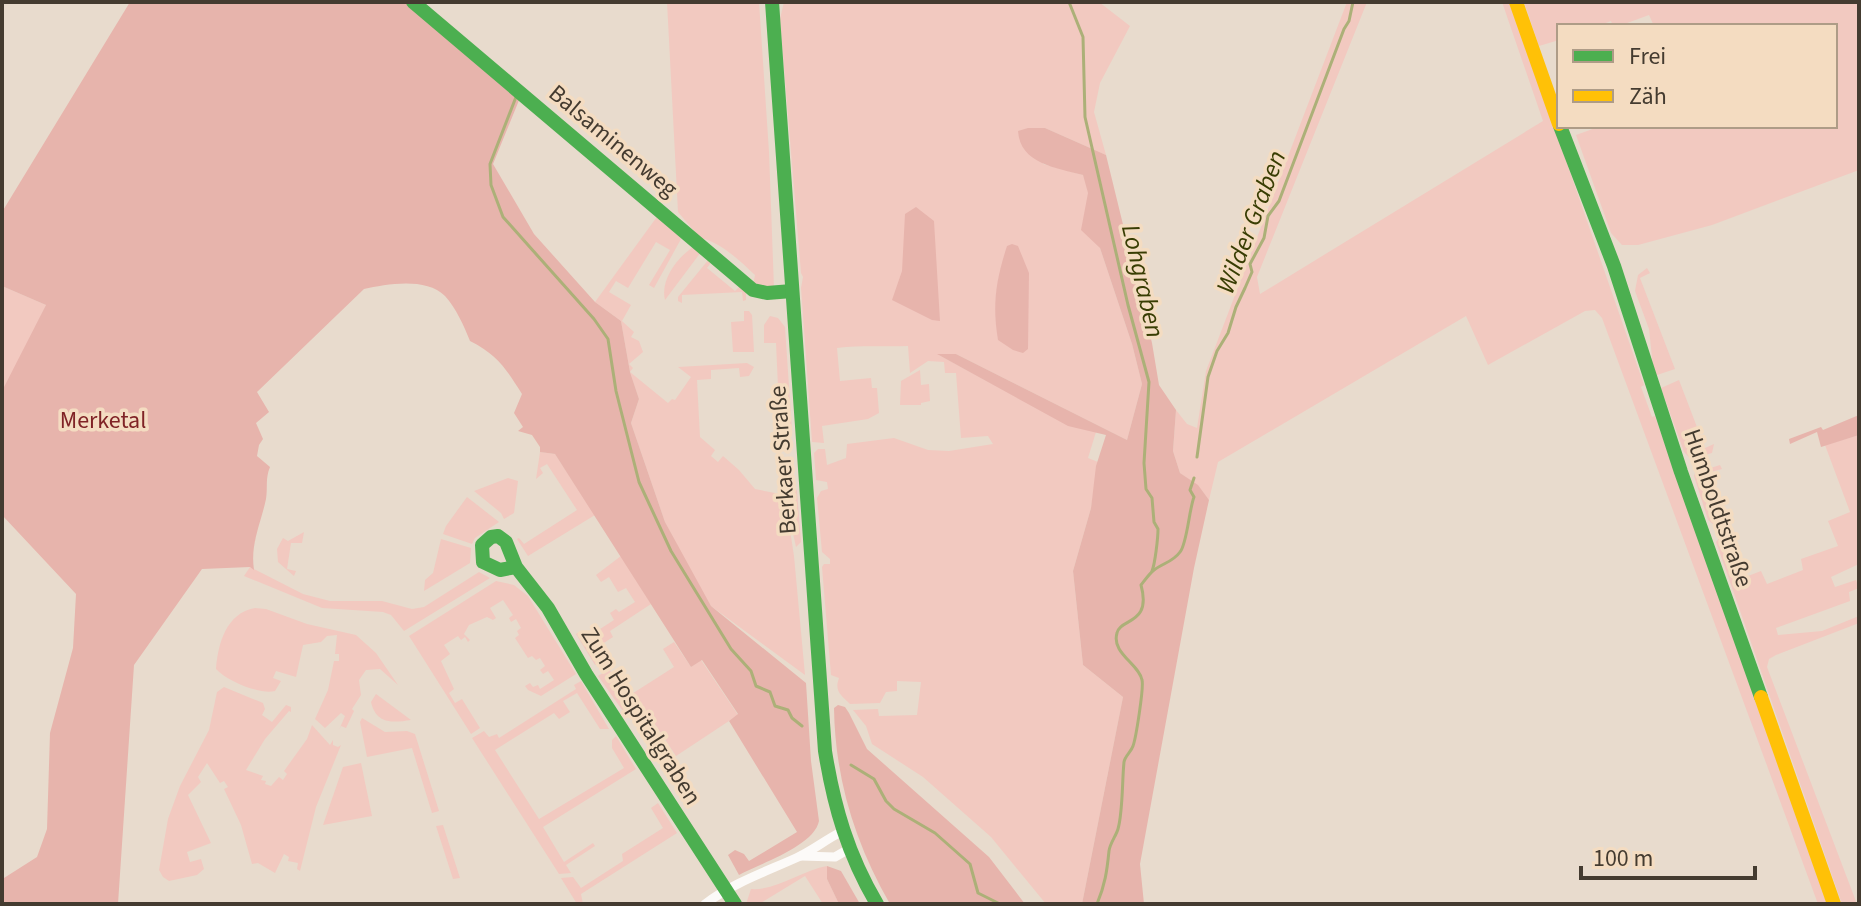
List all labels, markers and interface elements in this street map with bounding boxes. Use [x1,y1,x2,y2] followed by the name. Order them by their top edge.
[1557,24,1837,128] legend
[1629,39,1666,74] text: Frei
[541,76,685,206] street label: Balsaminenweg
[1629,79,1667,114] text: Zäh
[1207,145,1295,299] water label: Wilder Graben
[1112,221,1174,341] water label: Lohgraben
[760,384,806,536] street label: Berkaer Straße
[60,403,146,438] park label: Merketal
[1675,424,1761,592] street label: Humboldtstraße
[572,620,710,812] street label: Zum Hospitalgraben
[1581,830,1755,880] scale bar
[1593,841,1653,876] text: 100 m

